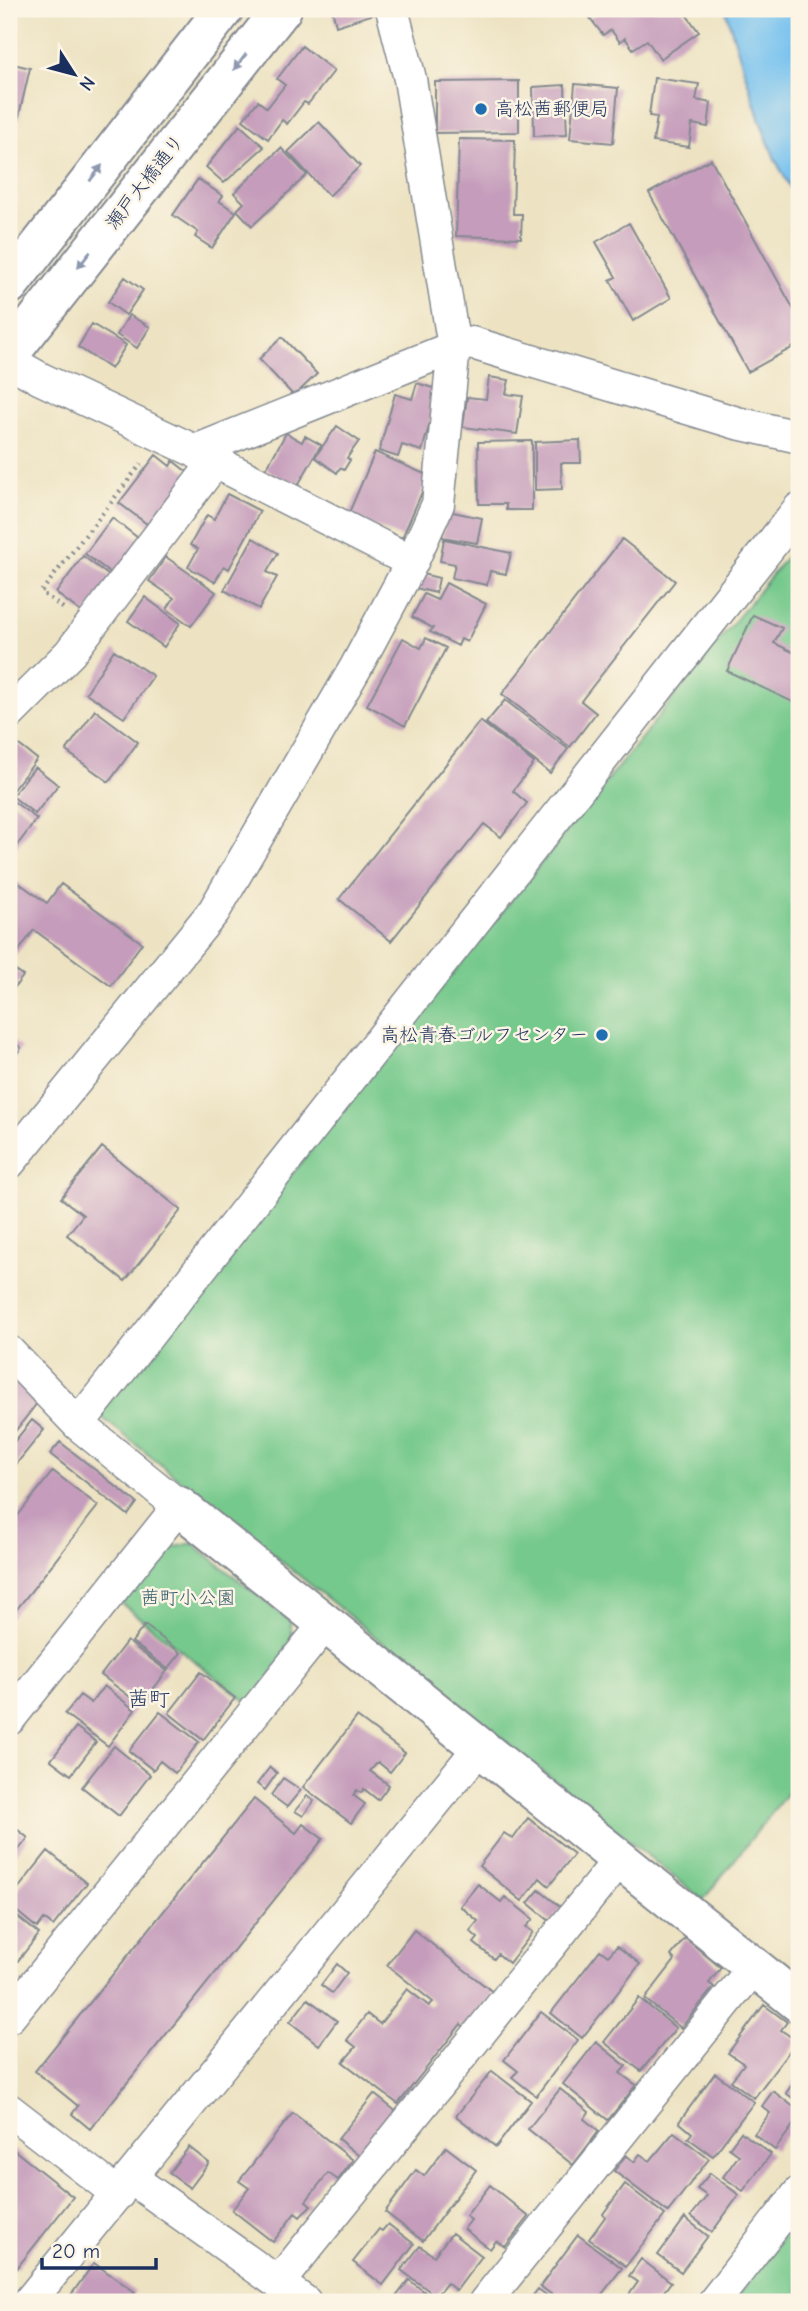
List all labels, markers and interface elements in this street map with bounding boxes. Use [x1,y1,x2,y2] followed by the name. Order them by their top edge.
[38,38,108,108] north arrow
[233,53,248,71] one-way arrow
[74,72,99,95] text: N
[495,98,609,120] place label: 高松茜郵便局
[473,101,489,117] marker: 高松茜郵便局
[101,130,189,234] street label: 瀬戸大橋通り
[88,165,103,183] one-way arrow
[76,250,91,268] one-way arrow
[381,1024,588,1046] place label: 高松青春ゴルフセンター
[594,1027,610,1043] marker: 高松青春ゴルフセンター
[140,1587,236,1609] park label: 茜町小公園
[128,1687,170,1711] district label: 茜町
[42,2227,156,2271] scale bar
[52,2239,100,2263] text: 20 m

